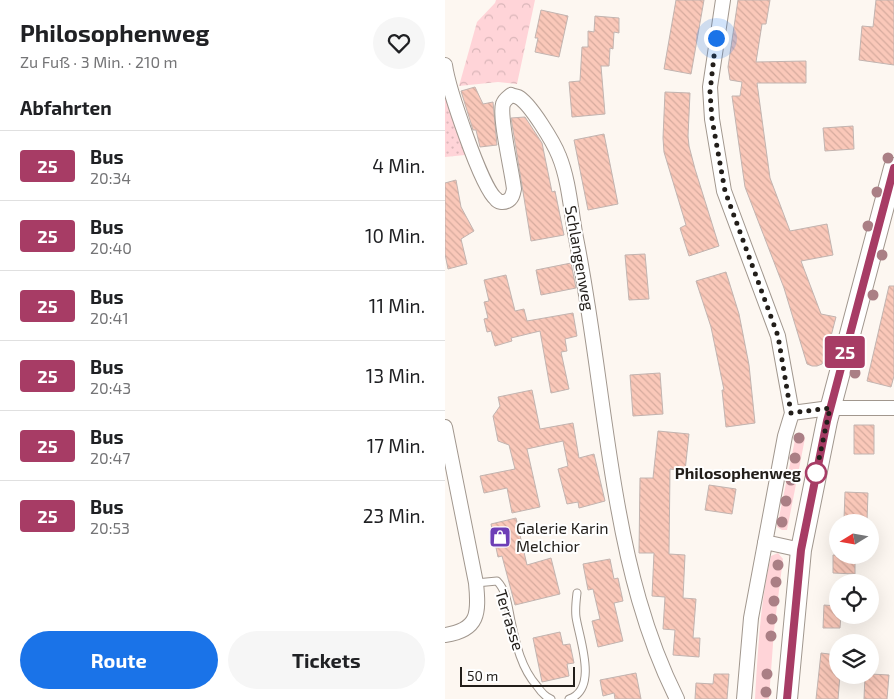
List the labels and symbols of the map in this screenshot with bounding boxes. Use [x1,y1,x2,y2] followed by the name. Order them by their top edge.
[704,26,729,51] your location
[562,204,599,312] street label: Schlangenweg
[823,336,867,368] line badge: 25
[805,462,827,484] marker: Philosophenweg
[675,463,802,482] place label: Philosophenweg
[829,514,879,564] north arrow
[516,518,609,555] place label: Galerie Karin Melchior
[488,525,512,549] shop icon: Galerie Karin Melchior
[492,587,529,653] street label: Terrasse
[460,664,575,687] scale bar

